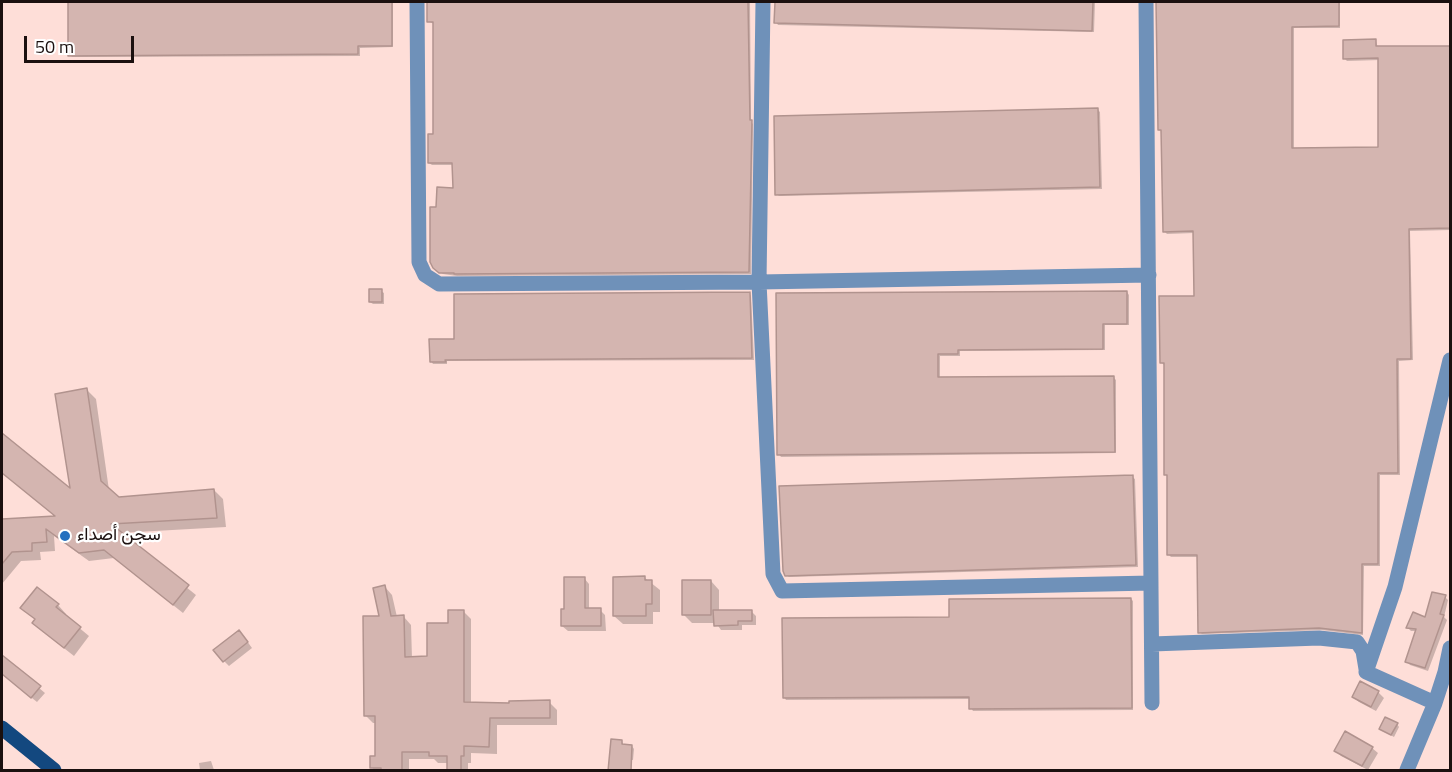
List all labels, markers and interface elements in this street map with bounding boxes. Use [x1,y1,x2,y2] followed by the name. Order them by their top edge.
[27,24,136,62] scale bar
[35,33,74,60] text: 50 m
[77,525,161,547] place label: سجن أصداء
[58,529,72,543] marker: سجن أصداء

